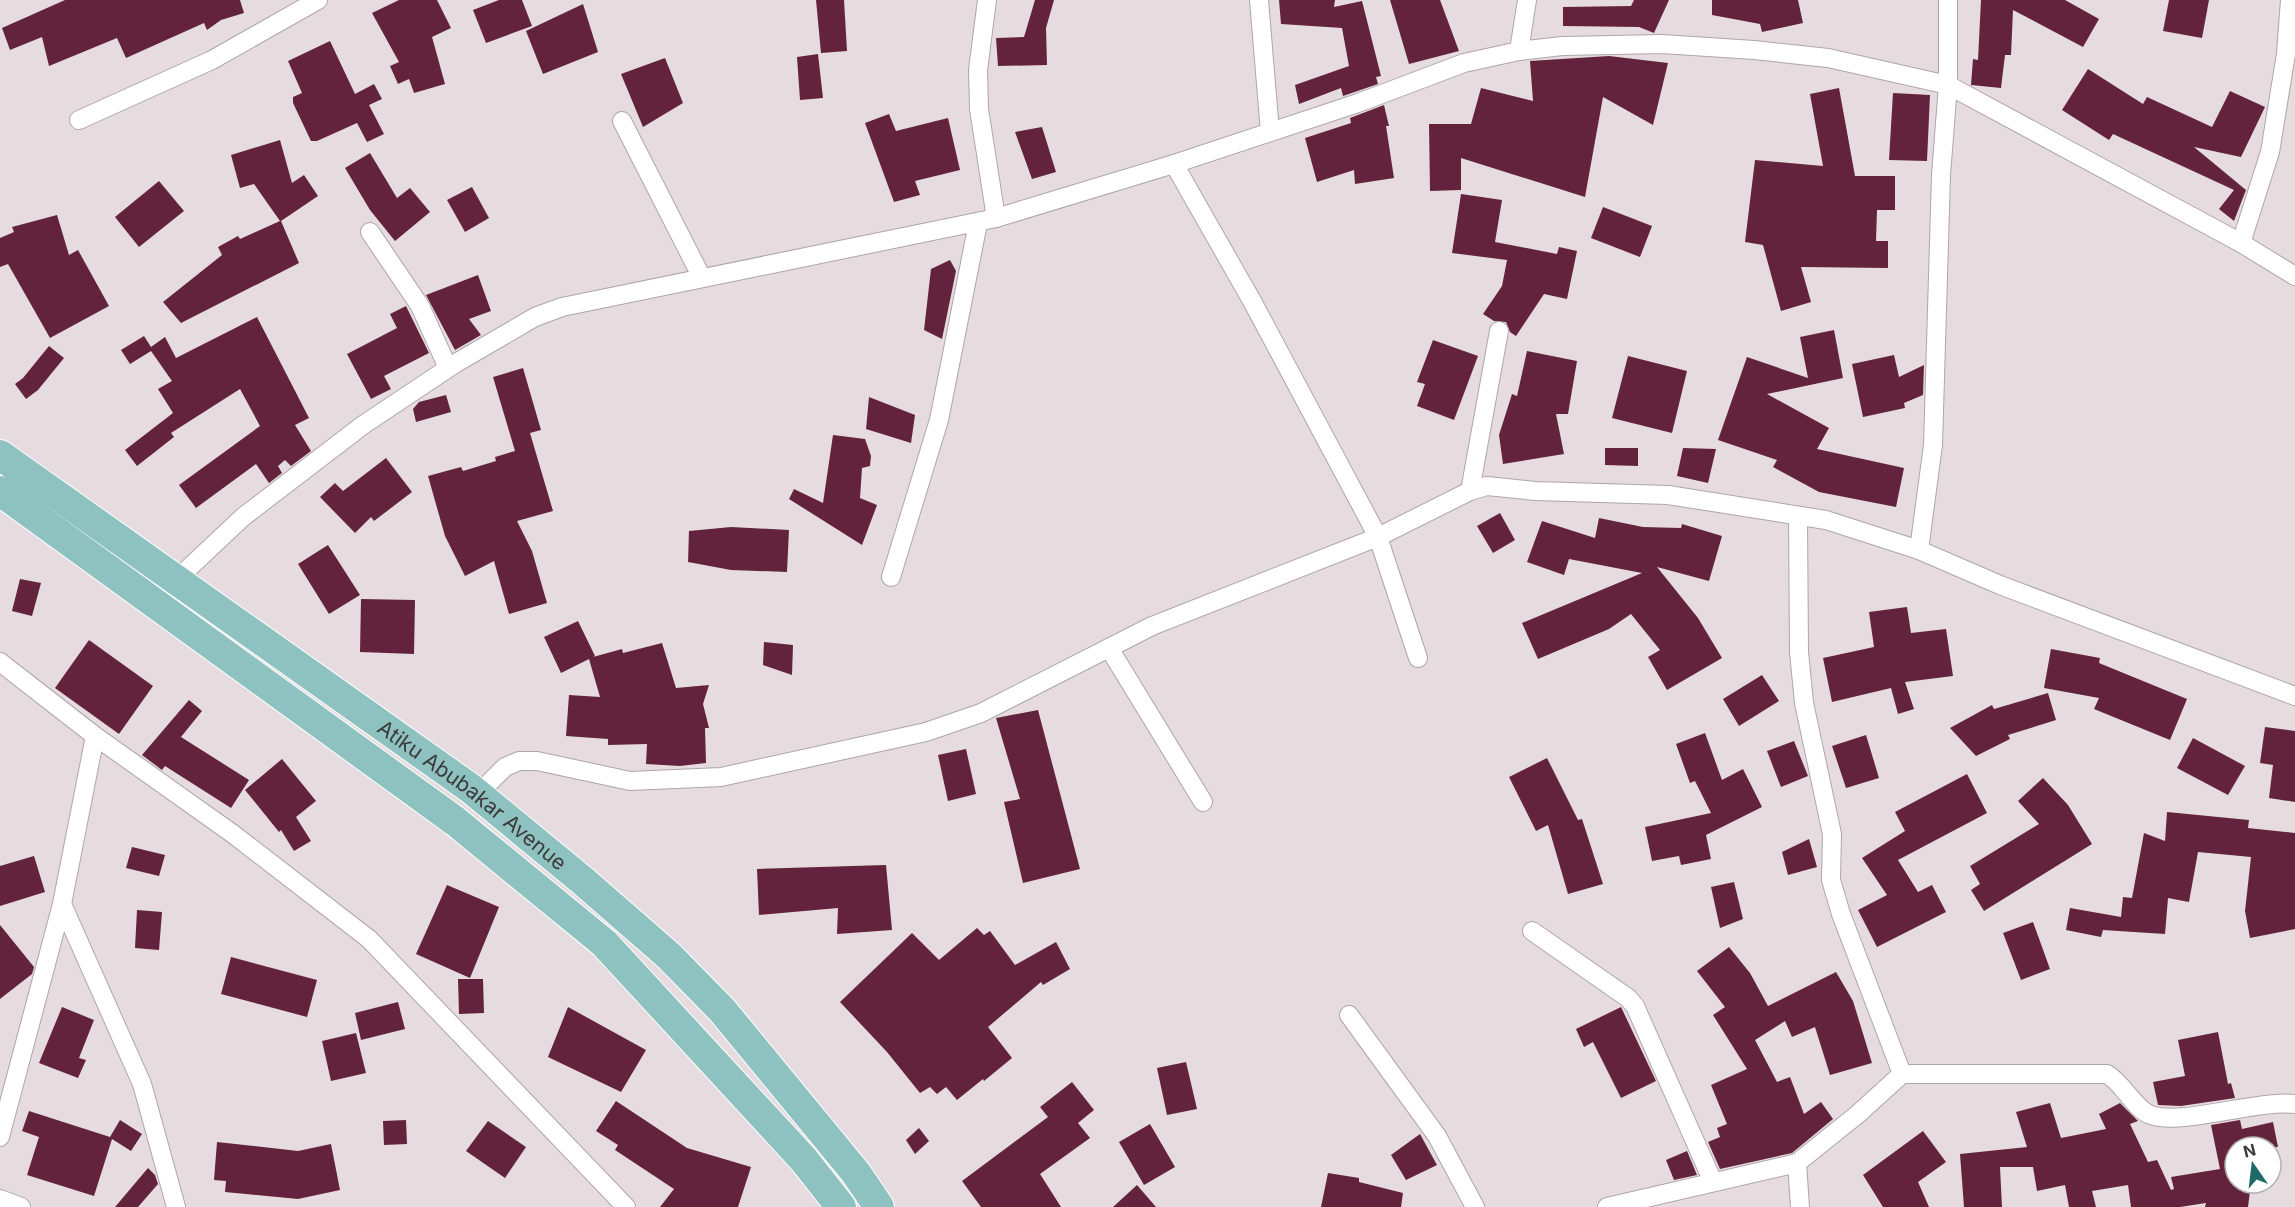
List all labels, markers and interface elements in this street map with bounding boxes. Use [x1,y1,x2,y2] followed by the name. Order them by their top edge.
[373,714,572,875] street label: Atiku Abubakar Avenue
[2223,1135,2283,1195] north arrow
[2241,1139,2258,1162] text: N

